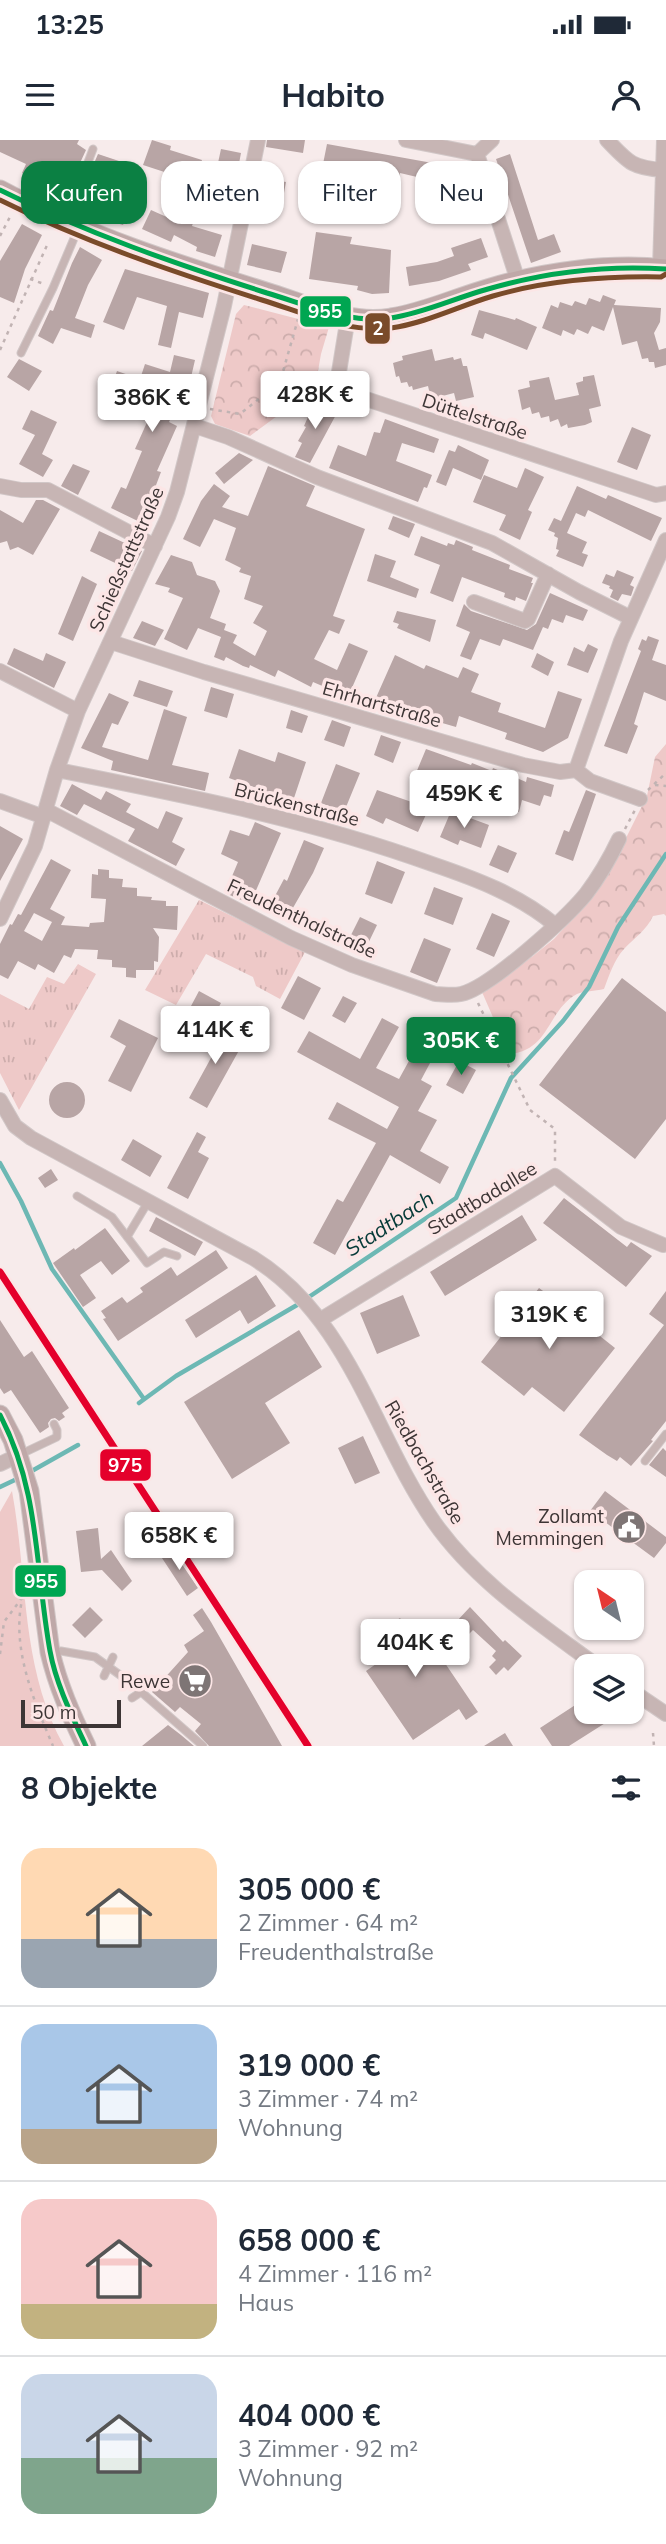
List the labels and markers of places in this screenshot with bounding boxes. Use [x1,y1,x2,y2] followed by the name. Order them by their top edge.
[258,372,372,431] pin: 428K €
[95,374,209,434] pin: 386K €
[407,770,521,830] pin: 459K €
[158,1006,272,1066] pin: 414K €
[404,1018,518,1077] pin: 305K €
[492,1292,606,1351] pin: 319K €
[495,1504,604,1550] place label: Zollamt Memmingen
[610,1508,648,1546] public building icon: Zollamt Memmingen
[122,1512,236,1572] pin: 658K €
[358,1620,472,1679] pin: 404K €
[176,1662,214,1700] supermarket icon: Rewe
[120,1669,170,1693] place label: Rewe

